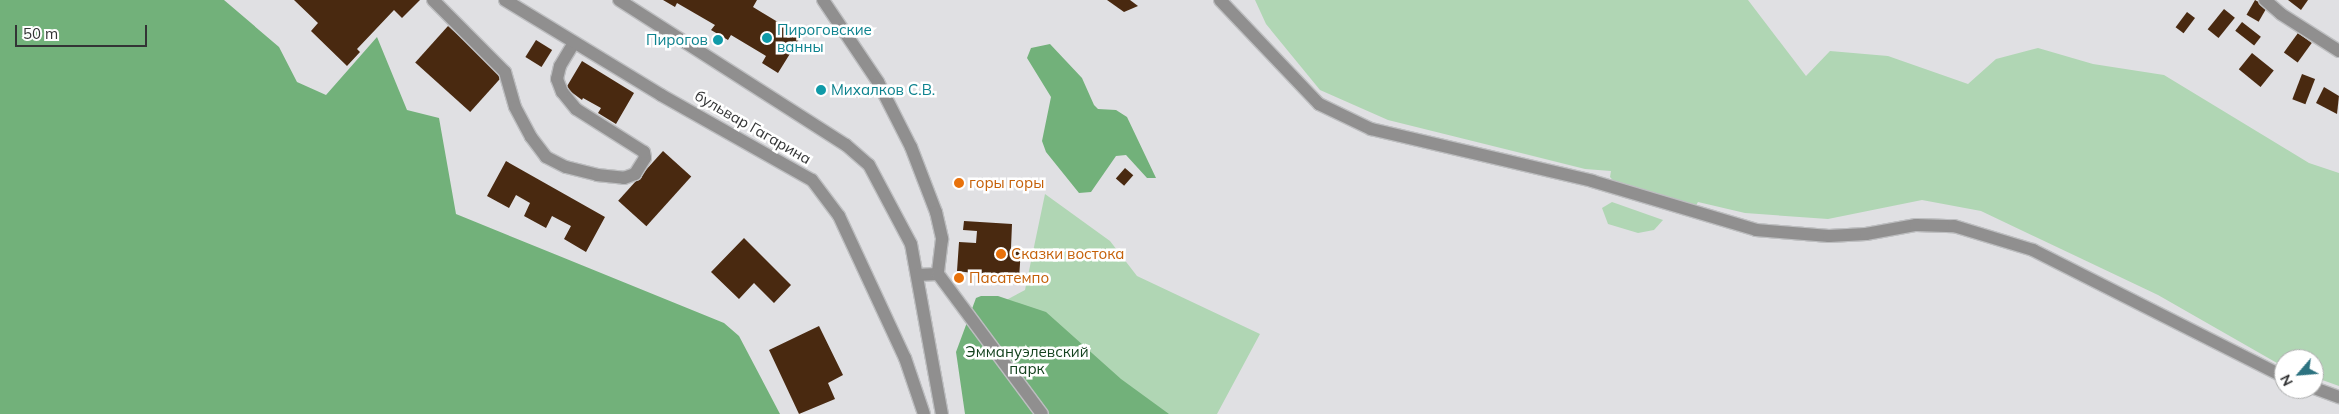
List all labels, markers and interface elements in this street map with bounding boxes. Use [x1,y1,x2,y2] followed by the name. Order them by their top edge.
[18,15,150,47] scale bar
[777,20,872,55] place label: Пироговские ванны
[23,24,58,43] text: 50 m
[646,31,708,49] place label: Пирогов
[761,32,773,44] marker: Пироговские ванны
[712,34,724,46] marker: Пирогов
[831,81,935,99] place label: Михалков С.В.
[815,84,827,96] marker: Михалков С.В.
[692,86,814,168] street label: бульвар Гагарина
[969,174,1044,192] place label: горы горы
[953,177,965,189] marker: горы горы
[1011,245,1124,263] place label: Сказки востока
[995,248,1007,260] marker: Сказки востока
[969,269,1049,287] place label: Пасатемпо
[953,272,965,284] marker: Пасатемпо
[965,342,1089,377] park label: Эммануэлевский парк
[2274,349,2324,399] north arrow
[2276,372,2297,389] text: N

